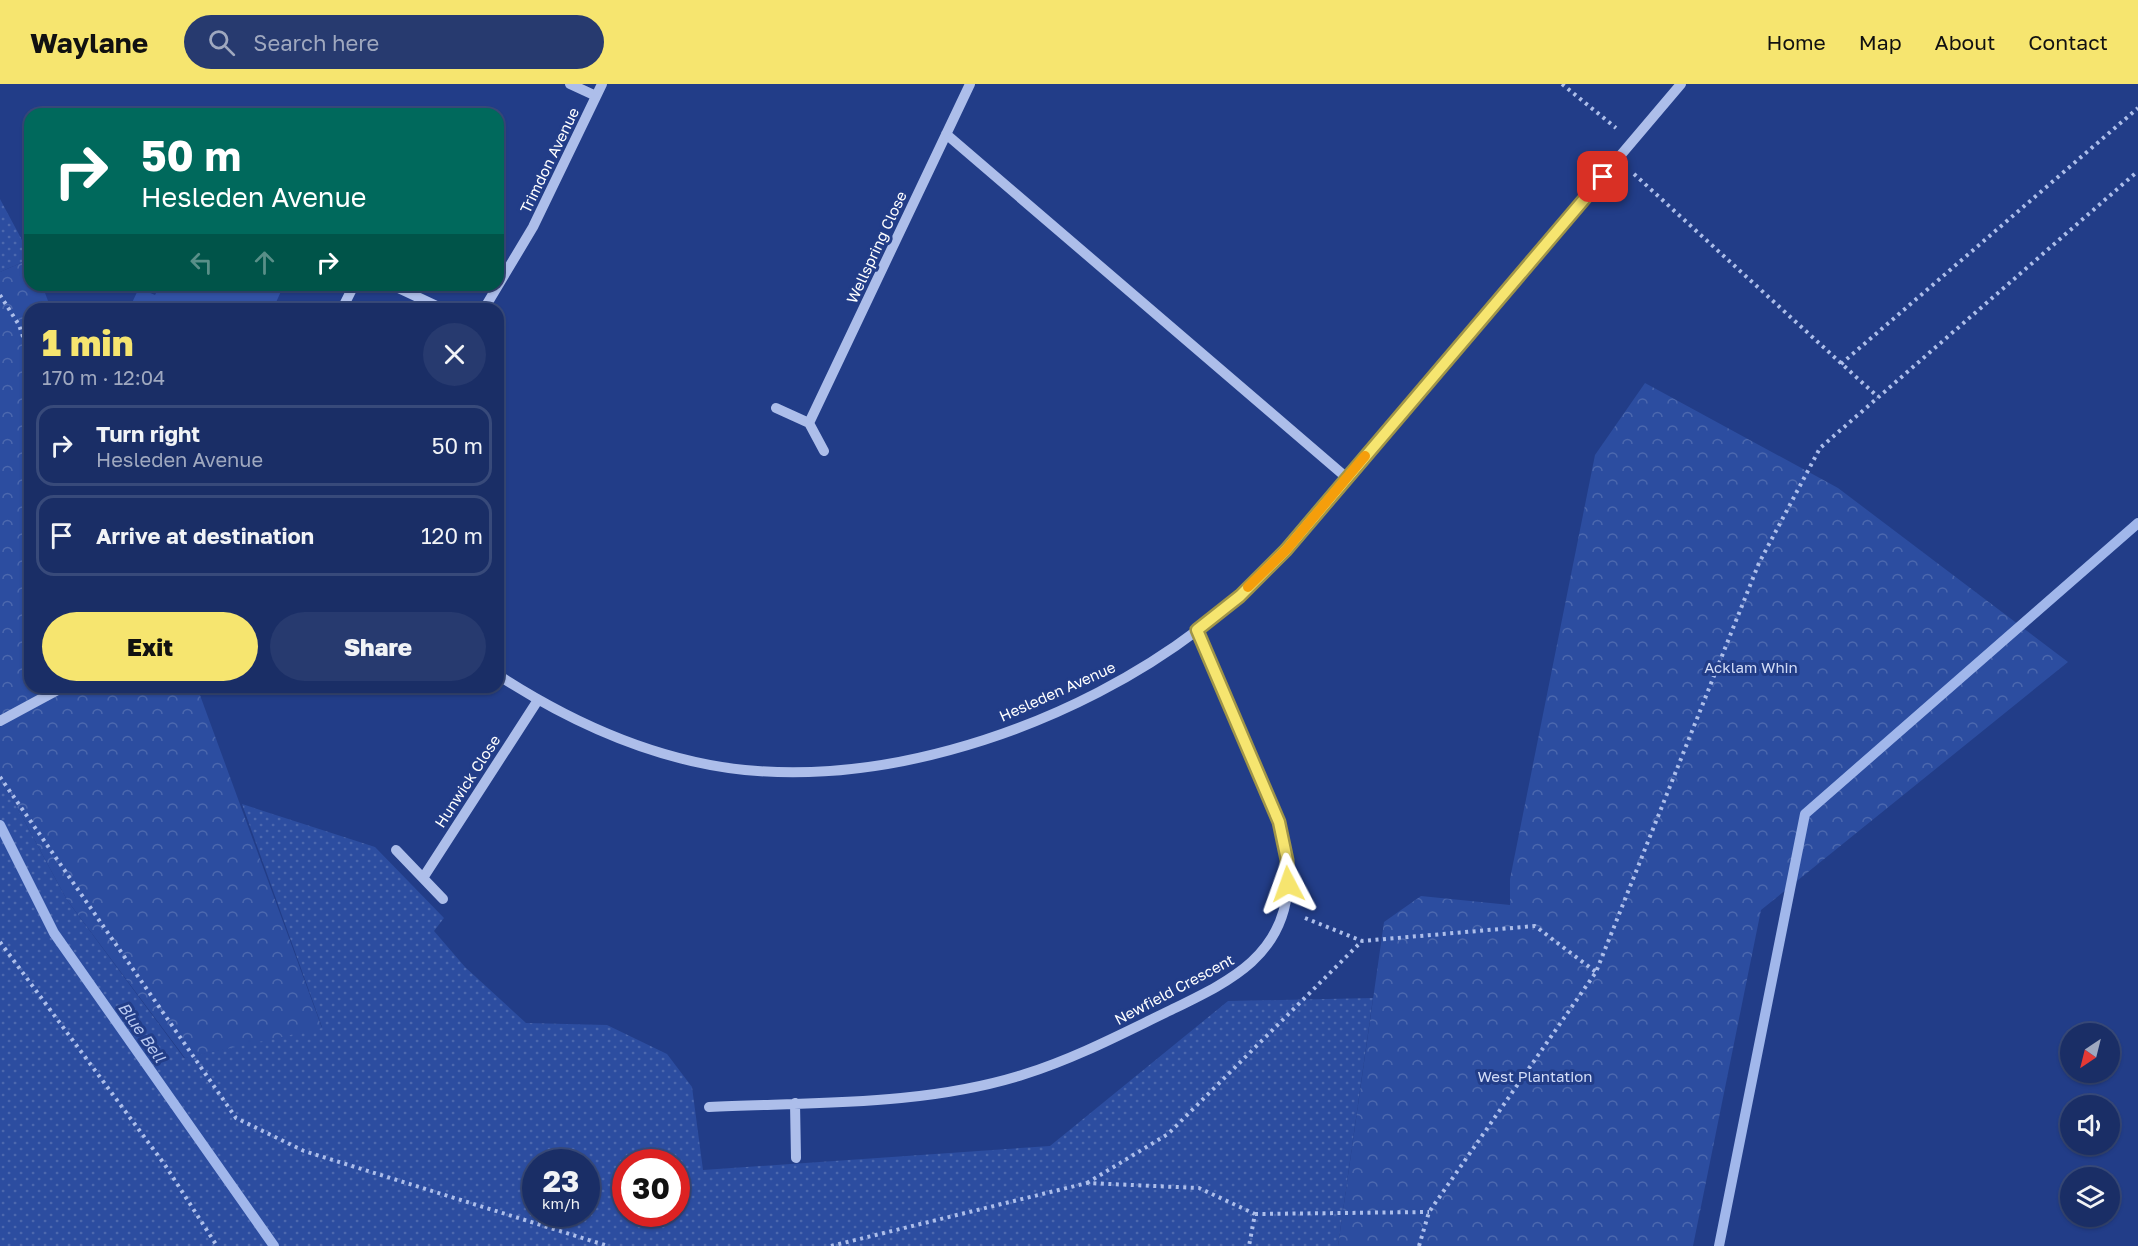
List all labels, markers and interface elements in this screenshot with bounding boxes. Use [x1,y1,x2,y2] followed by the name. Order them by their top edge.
[184,15,604,69] search box
[30,26,148,59] text: Waylane
[205,26,238,59] icon: search
[253,29,379,56] text: Search here
[1766,29,1826,55] text: Home
[1859,29,1902,55] text: Map
[1935,29,1995,55] text: About
[2028,29,2108,55] text: Contact
[516,104,582,216] street label: Trimdon Avenue
[141,130,241,180] text: 50 m
[42,132,120,210] icon: right
[1577,151,1628,202] pin
[1586,160,1619,193] icon: arrive
[141,181,366,213] text: Hesleden Avenue
[842,188,910,306] street label: Wellspring Close
[185,246,218,279] icon: left
[248,246,281,279] icon: ahead
[311,246,344,279] icon: right
[42,321,133,364] text: 1 min
[423,323,486,386] button: close
[42,365,165,389] text: 170 m · 12:04
[96,420,200,447] text: Turn right
[45,429,78,462] icon: right
[432,432,483,459] text: 50 m
[96,447,263,471] text: Hesleden Avenue
[45,519,78,552] icon: arrive
[96,522,314,549] text: Arrive at destination
[421,522,483,549] text: 120 m
[42,612,258,681] button: Exit
[270,612,486,681] button: Share
[996,657,1118,725] street label: Hesleden Avenue
[1704,658,1798,676] park label: Acklam Whin
[430,731,504,831] street label: Hunwick Close
[1256,852,1320,916] position arrow
[1111,950,1237,1028] street label: Newfield Crescent
[114,998,170,1067] water label: Blue Bell
[2060,1023,2120,1083] north arrow
[2060,1023,2120,1227] map controls
[1478,1067,1592,1085] park label: West Plantation
[2060,1095,2120,1155] button: sound
[612,1149,690,1227] speed limit sign: 30
[543,1163,579,1199] text: 23
[2060,1167,2120,1227] button: layers
[542,1194,580,1212] text: km/h

